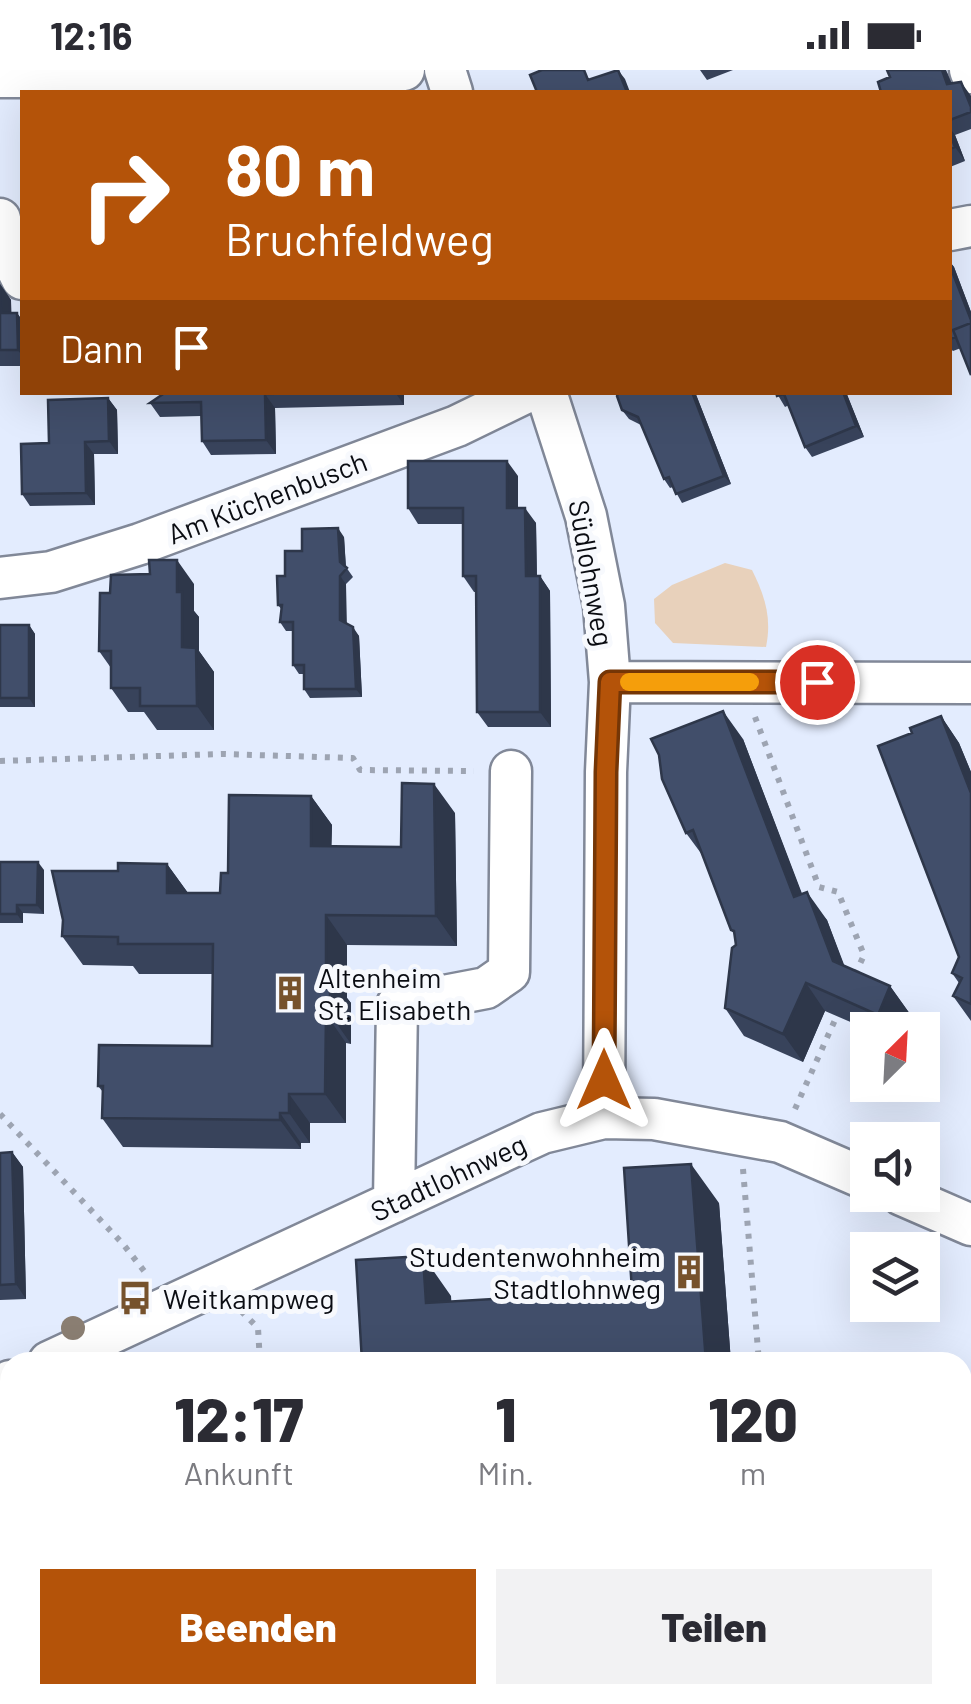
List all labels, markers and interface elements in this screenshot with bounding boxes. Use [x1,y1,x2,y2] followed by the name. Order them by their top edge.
[50,12,132,58] text: 12:16
[225,126,375,210] text: 80 m
[60,130,190,260] icon: right
[225,211,494,265] text: Bruchfeldweg
[164,320,219,375] icon: arrive
[60,325,144,371] text: Dann
[162,443,372,551] street label: Am Küchenbusch
[562,497,622,649] street label: Südlohnweg
[775,640,860,725] pin
[790,655,845,710] icon: arrive
[318,960,471,1026] place label: Altenheim St. Elisabeth
[271,974,309,1012] building icon: Altenheim St. Elisabeth
[850,1012,940,1102] north arrow
[850,1012,940,1322] map controls
[552,1028,656,1132] position arrow
[850,1122,940,1212] button: sound
[365,1126,531,1228] street label: Stadtlohnweg
[850,1232,940,1322] button: layers
[409,1239,661,1305] place label: Studentenwohnheim Stadtlohnweg
[670,1253,708,1291] building icon: Studentenwohnheim Stadtlohnweg
[116,1279,154,1317] bus stop icon: Weitkampweg
[163,1281,335,1315] place label: Weitkampweg
[174,1382,303,1454] text: 12:17
[495,1382,516,1454] text: 1
[708,1382,798,1454] text: 120
[184,1453,294,1491] text: Ankunft
[478,1453,534,1491] text: Min.
[740,1453,766,1491] text: m
[40,1569,476,1684] button: Beenden
[496,1569,932,1684] button: Teilen

